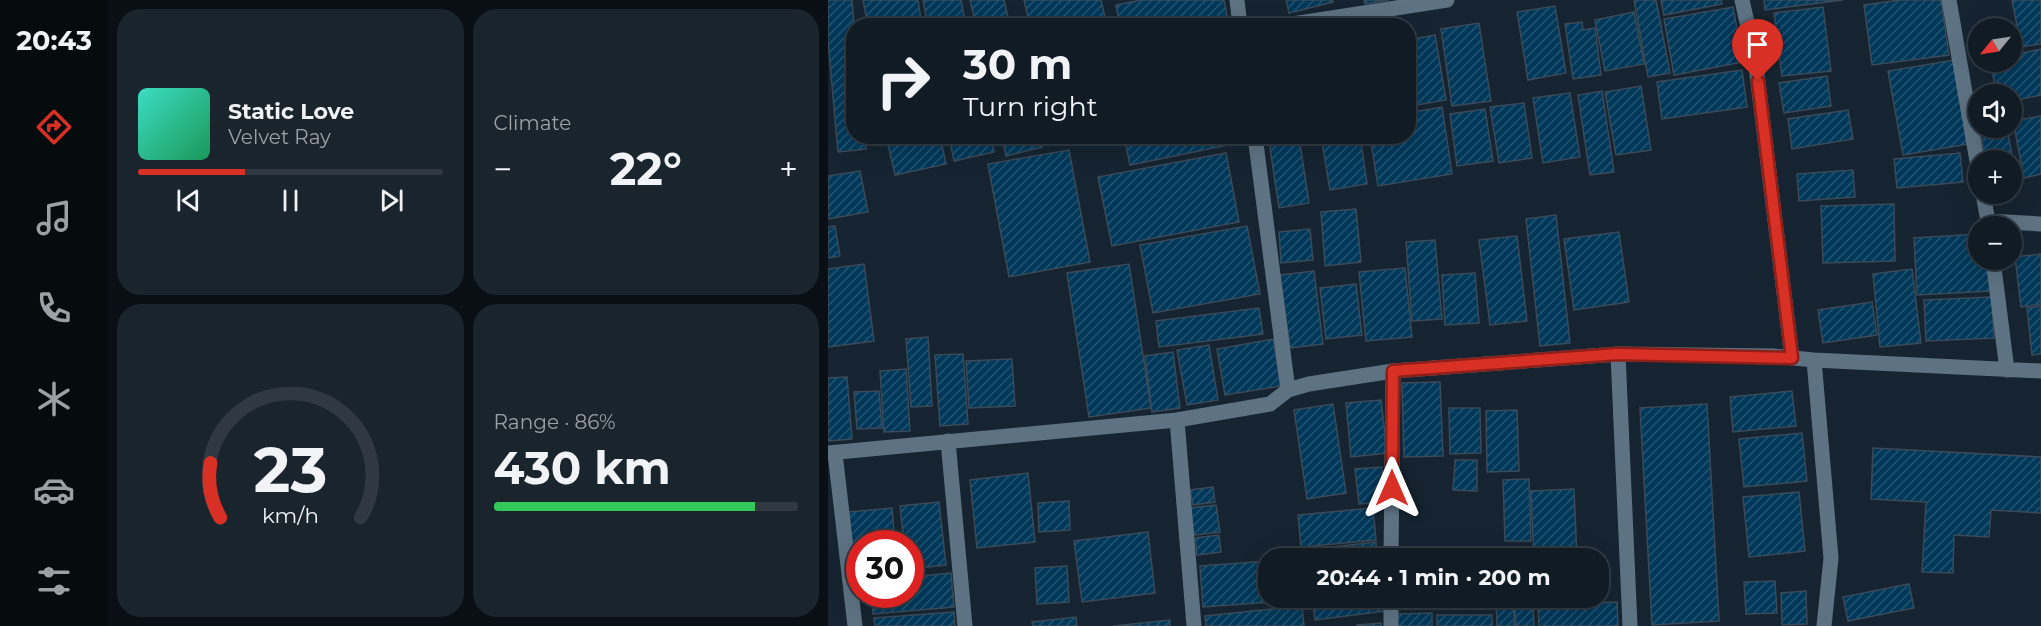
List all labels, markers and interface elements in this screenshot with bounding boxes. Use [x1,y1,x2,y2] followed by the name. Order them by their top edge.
[1968,18,2022,72] north arrow
[1968,18,2022,270] map controls
[1732,19,1783,81] pin
[16,24,92,57] text: 20:43
[1741,28,1774,61] icon: arrive
[963,38,1072,90] text: 30 m
[864,42,942,120] icon: right
[1968,84,2022,138] button: sound
[963,90,1098,123] text: Turn right
[228,98,354,125] text: Static Love
[33,106,75,148] icon: directions
[494,111,571,135] text: Climate
[228,125,331,149] text: Velvet Ray
[610,141,682,196] text: 22°
[494,149,512,189] text: −
[779,149,798,189] text: +
[1968,150,2022,204] button: +
[172,184,205,217] icon: previous
[274,184,307,217] icon: pause
[375,184,408,217] icon: next
[33,197,75,239] icon: music
[1968,216,2022,270] button: −
[33,287,75,329] icon: phone
[33,378,75,420] icon: climate
[494,410,616,434] text: Range · 86%
[253,432,327,508] text: 23
[494,440,671,495] text: 430 km
[1360,456,1424,520] position arrow
[33,469,75,511] icon: car
[262,502,319,528] text: km/h
[846,530,924,608] speed limit sign: 30
[33,560,75,602] icon: filters
[1316,564,1551,591] text: 20:44 · 1 min · 200 m

